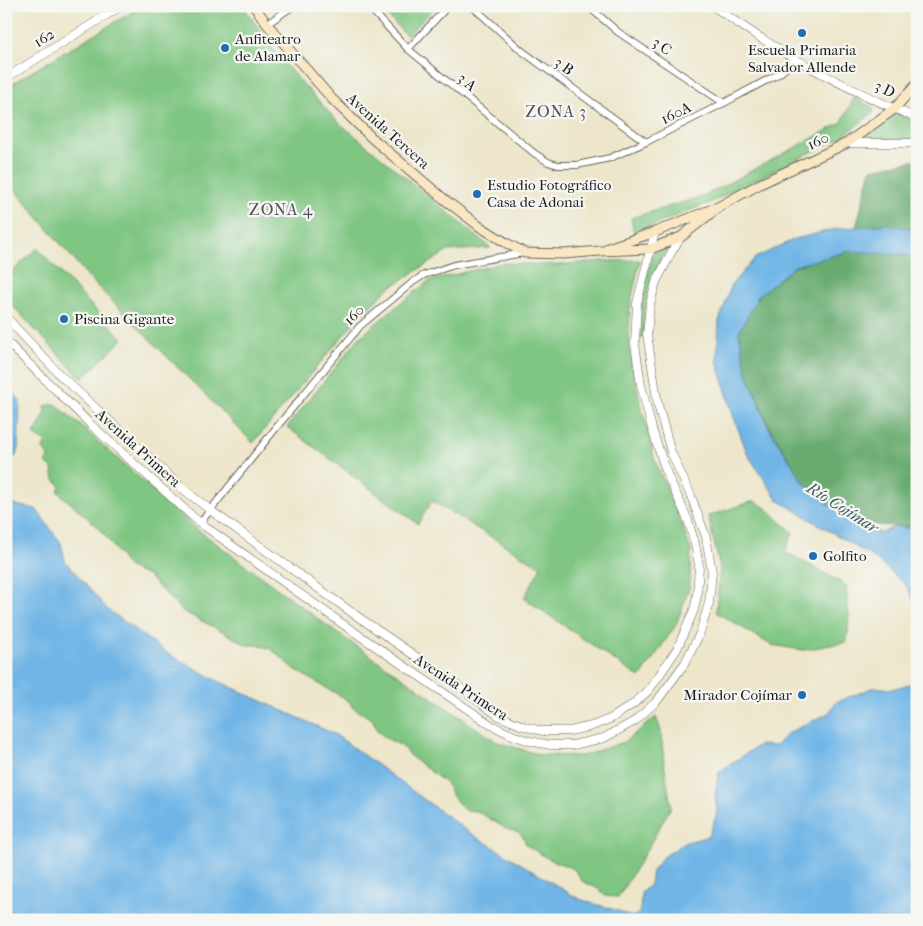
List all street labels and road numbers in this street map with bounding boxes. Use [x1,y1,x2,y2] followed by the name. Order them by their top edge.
[30,25,58,51] street label: 162
[649,33,675,59] street label: 3 C
[551,53,577,79] street label: 3 B
[454,69,480,95] street label: 3 A
[872,76,898,102] street label: 3 D
[342,88,434,174] street label: Avenida Tercera
[658,98,694,128] street label: 160A
[804,128,832,154] street label: 160
[340,301,368,329] street label: 160
[91,404,185,492] street label: Avenida Primera
[410,649,512,725] street label: Avenida Primera

